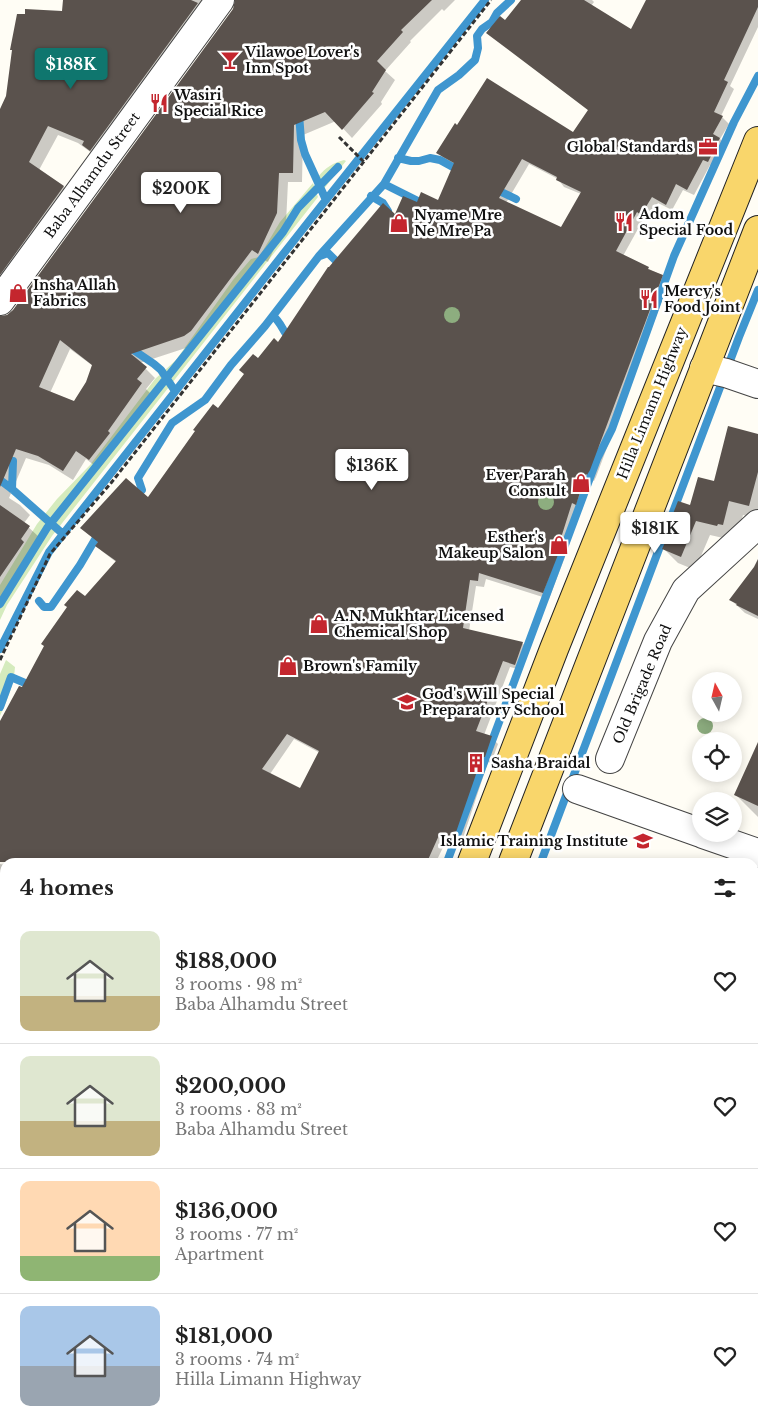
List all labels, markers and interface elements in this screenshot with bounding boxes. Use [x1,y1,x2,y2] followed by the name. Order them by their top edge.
[244,43,360,77] place label: Vilawoe Lover's Inn Spot
[36,48,106,90] pin: $188K
[219,49,241,71] bar icon: Vilawoe Lover's Inn Spot
[46,54,96,74] text: $188K
[173,86,263,120] place label: Wasiri Special Rice
[148,92,170,114] restaurant icon: Wasiri Special Rice
[40,108,144,242] street label: Baba Alhamdu Street
[697,136,719,158] office icon: Global Standards
[567,138,693,156] place label: Global Standards
[146,172,216,214] pin: $200K
[152,178,210,198] text: $200K
[638,205,733,239] place label: Adom Special Food
[414,206,502,240] place label: Nyame Mre Ne Mre Pa
[613,211,635,233] restaurant icon: Adom Special Food
[388,212,410,234] shop icon: Nyame Mre Ne Mre Pa
[33,276,116,310] place label: Insha Allah Fabrics
[7,282,29,304] shop icon: Insha Allah Fabrics
[664,282,741,316] place label: Mercy's Food Joint
[638,288,660,310] restaurant icon: Mercy's Food Joint
[613,324,691,482] street label: Hilla Limann Highway
[337,448,407,491] pin: $136K
[346,455,398,475] text: $136K
[485,466,567,500] place label: Ever Parah Consult
[570,472,592,494] shop icon: Ever Parah Consult
[620,512,690,554] pin: $181K
[631,518,679,538] text: $181K
[438,528,544,562] place label: Esther's Makeup Salon
[548,534,570,556] shop icon: Esther's Makeup Salon
[333,607,505,641] place label: A.N. Mukhtar Licensed Chemical Shop
[308,613,330,635] shop icon: A.N. Mukhtar Licensed Chemical Shop
[609,621,676,747] street label: Old Brigade Road
[277,655,299,677] shop icon: Brown's Family
[303,657,418,675] place label: Brown's Family
[692,672,742,722] north arrow
[692,672,742,842] map controls
[422,685,564,719] place label: God's Will Special Preparatory School
[396,691,418,713] school or university icon: God's Will Special Preparatory School
[692,732,742,782] button: locate
[465,752,487,774] building icon: Sasha Braidal
[491,754,591,772] place label: Sasha Braidal
[692,792,742,842] button: layers
[632,830,654,852] school or university icon: Islamic Training Institute
[440,832,628,850] place label: Islamic Training Institute
[711,874,739,902] icon: filters
[20,875,114,901] text: 4 homes
[175,948,277,974] text: $188,000
[60,951,120,1011] icon: home
[711,967,739,995] icon: heart
[175,974,302,994] text: 3 rooms · 98 m²
[175,994,348,1014] text: Baba Alhamdu Street
[175,1073,286,1099] text: $200,000
[60,1076,120,1136] icon: home
[711,1092,739,1120] icon: heart
[175,1099,302,1119] text: 3 rooms · 83 m²
[175,1119,348,1139] text: Baba Alhamdu Street
[175,1198,278,1224] text: $136,000
[60,1201,120,1261] icon: home
[711,1217,739,1245] icon: heart
[175,1224,298,1244] text: 3 rooms · 77 m²
[175,1244,264,1264] text: Apartment
[175,1323,273,1349] text: $181,000
[60,1326,120,1386] icon: home
[711,1342,739,1370] icon: heart
[175,1349,299,1369] text: 3 rooms · 74 m²
[175,1369,361,1389] text: Hilla Limann Highway

